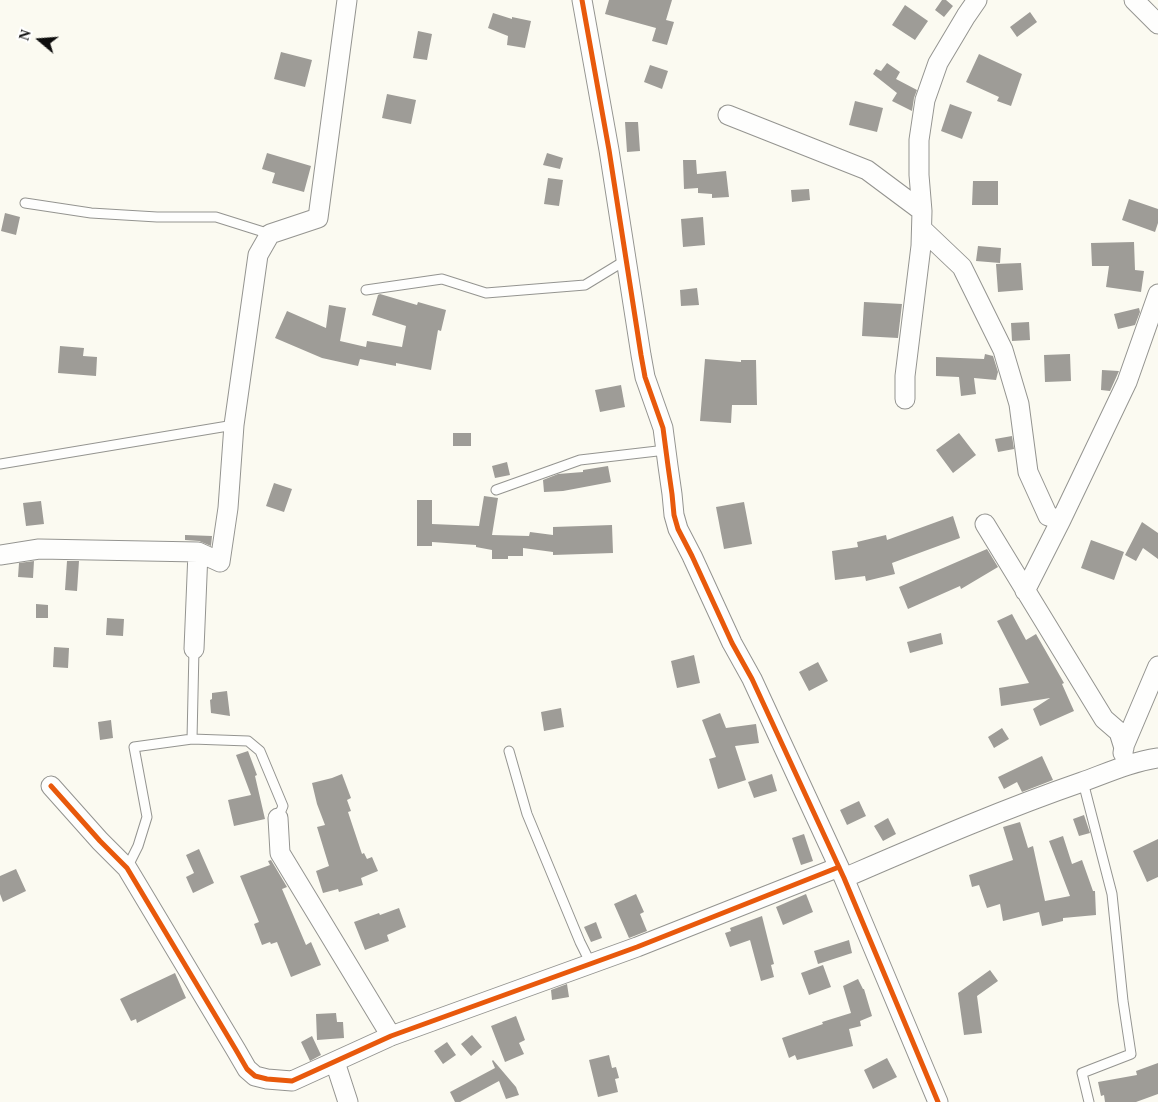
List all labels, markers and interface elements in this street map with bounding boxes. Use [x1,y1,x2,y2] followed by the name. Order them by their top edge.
[15,15,65,65] north arrow
[17,28,34,42] text: N

